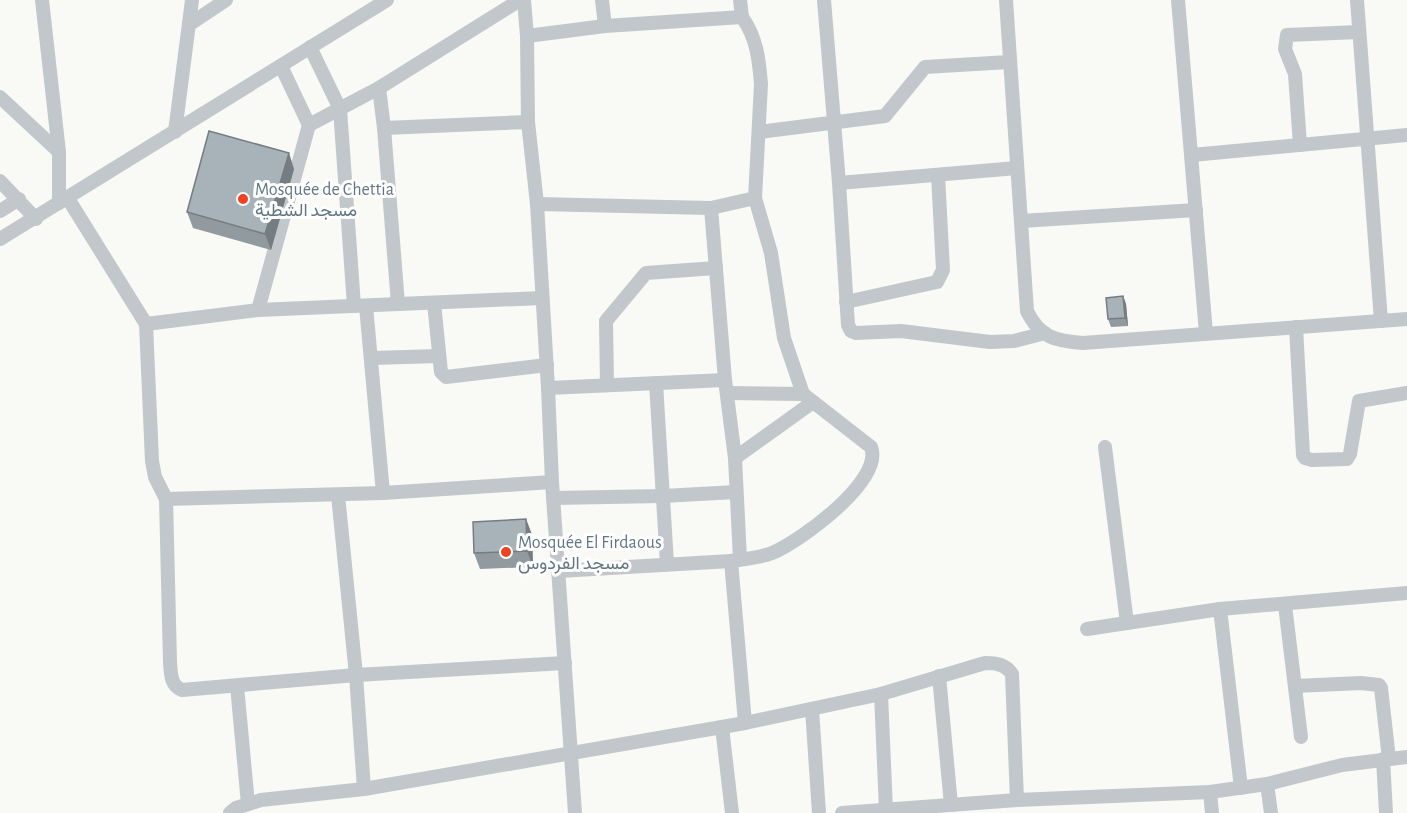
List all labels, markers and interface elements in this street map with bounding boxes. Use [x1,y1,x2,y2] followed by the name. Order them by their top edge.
[255,181,394,220] place label: Mosquée de Chettia مسجد الشطية
[236,192,250,206] marker: Mosquée de Chettia مسجد الشطية
[518,534,662,574] place label: Mosquée El Firdaous مسجد الفردوس
[499,545,513,559] marker: Mosquée El Firdaous مسجد الفردوس

